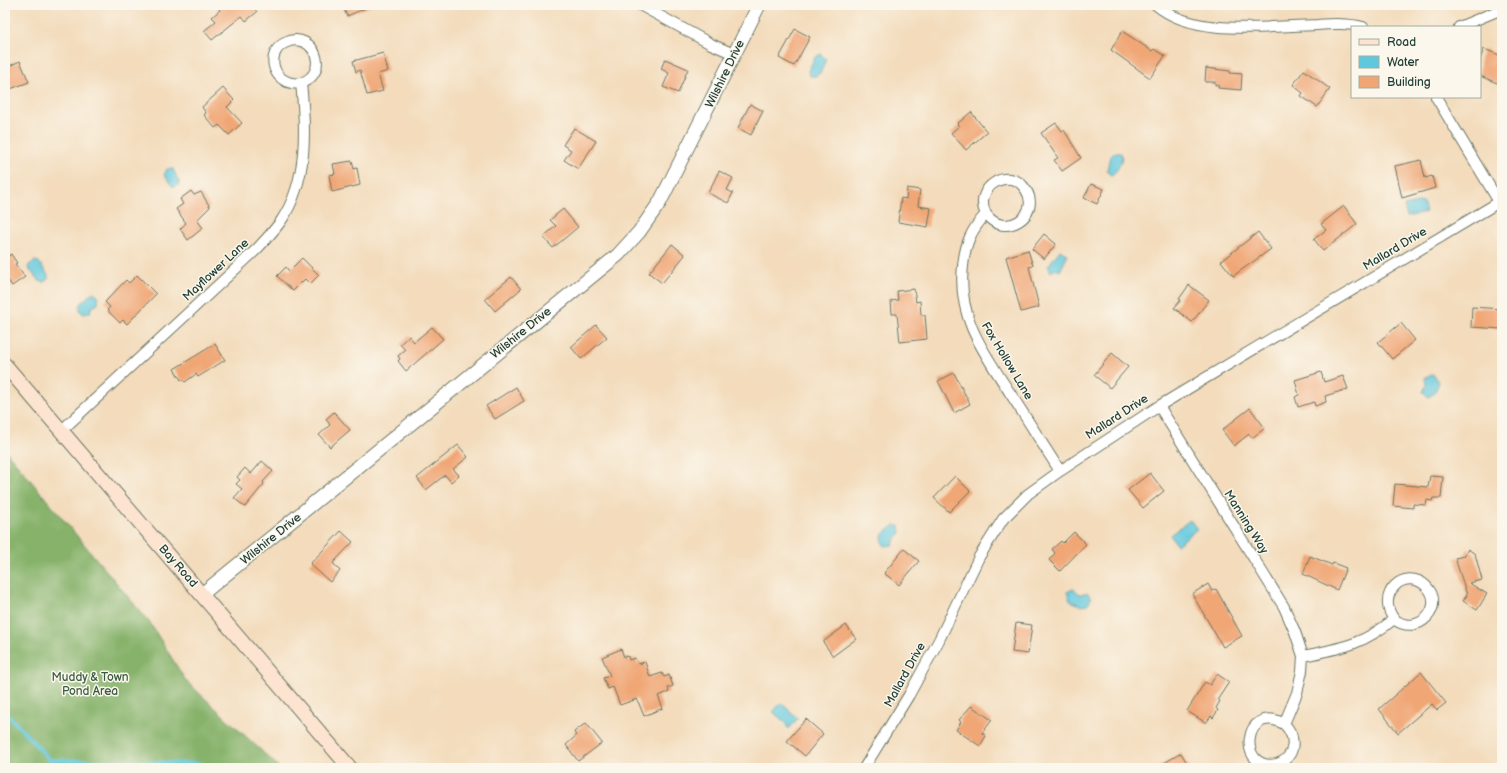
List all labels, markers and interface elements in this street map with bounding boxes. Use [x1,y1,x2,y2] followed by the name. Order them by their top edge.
[1351,26,1481,98] legend
[1387,35,1416,50] text: Road
[702,37,748,111] street label: Wilshire Drive
[1387,55,1419,70] text: Water
[1387,75,1431,90] text: Building
[1360,224,1430,274] street label: Mallard Drive
[180,236,252,304] street label: Mayflower Lane
[488,304,554,362] street label: Wilshire Drive
[978,319,1036,403] street label: Fox Hollow Lane
[1083,391,1151,443] street label: Mallard Drive
[1220,487,1272,557] street label: Manning Way
[238,510,304,568] street label: Wilshire Drive
[155,541,201,591] street label: Bay Road
[881,640,929,710] street label: Mallard Drive
[51,670,129,699] park label: Muddy & Town Pond Area

